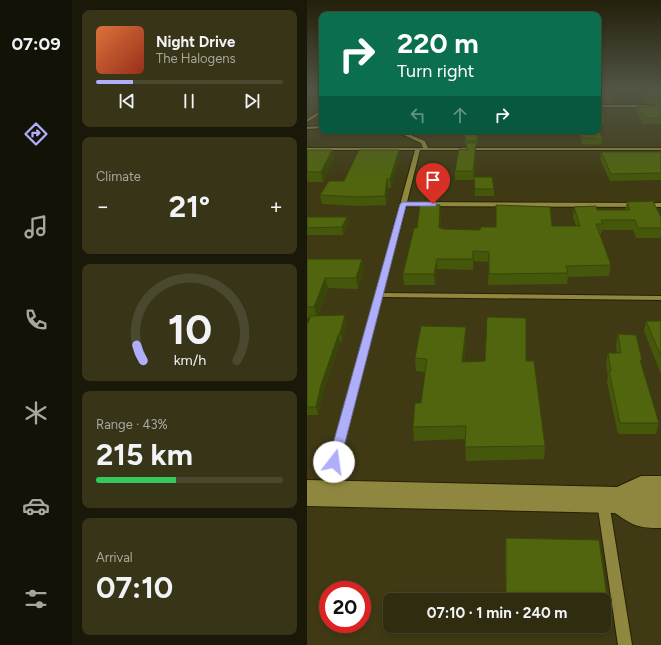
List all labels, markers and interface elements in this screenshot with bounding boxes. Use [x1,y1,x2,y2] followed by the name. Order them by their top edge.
[397,26,479,60] text: 220 m
[331,28,383,80] icon: right
[11,33,61,55] text: 07:09
[156,33,235,51] text: Night Drive
[156,51,236,66] text: The Halogens
[397,60,474,82] text: Turn right
[116,90,138,112] icon: previous
[178,90,200,112] icon: pause
[241,90,263,112] icon: next
[407,104,429,126] icon: left
[449,104,471,126] icon: ahead
[491,104,513,126] icon: right
[22,120,50,148] icon: directions
[416,163,450,204] pin
[96,169,141,184] text: Climate
[422,169,444,191] icon: arrive
[169,188,210,225] text: 21°
[96,193,110,220] text: −
[269,193,283,220] text: +
[22,213,50,241] icon: music
[167,303,212,353] text: 10
[22,306,50,334] icon: phone
[173,350,206,368] text: km/h
[22,399,50,427] icon: climate
[96,417,168,432] text: Range · 43%
[96,436,193,473] text: 215 km
[313,441,355,483] position arrow
[22,492,50,520] icon: car
[96,550,133,565] text: Arrival
[96,569,173,606] text: 07:10
[319,581,371,633] speed limit sign: 20
[22,585,50,613] icon: filters
[427,604,567,622] text: 07:10 · 1 min · 240 m

